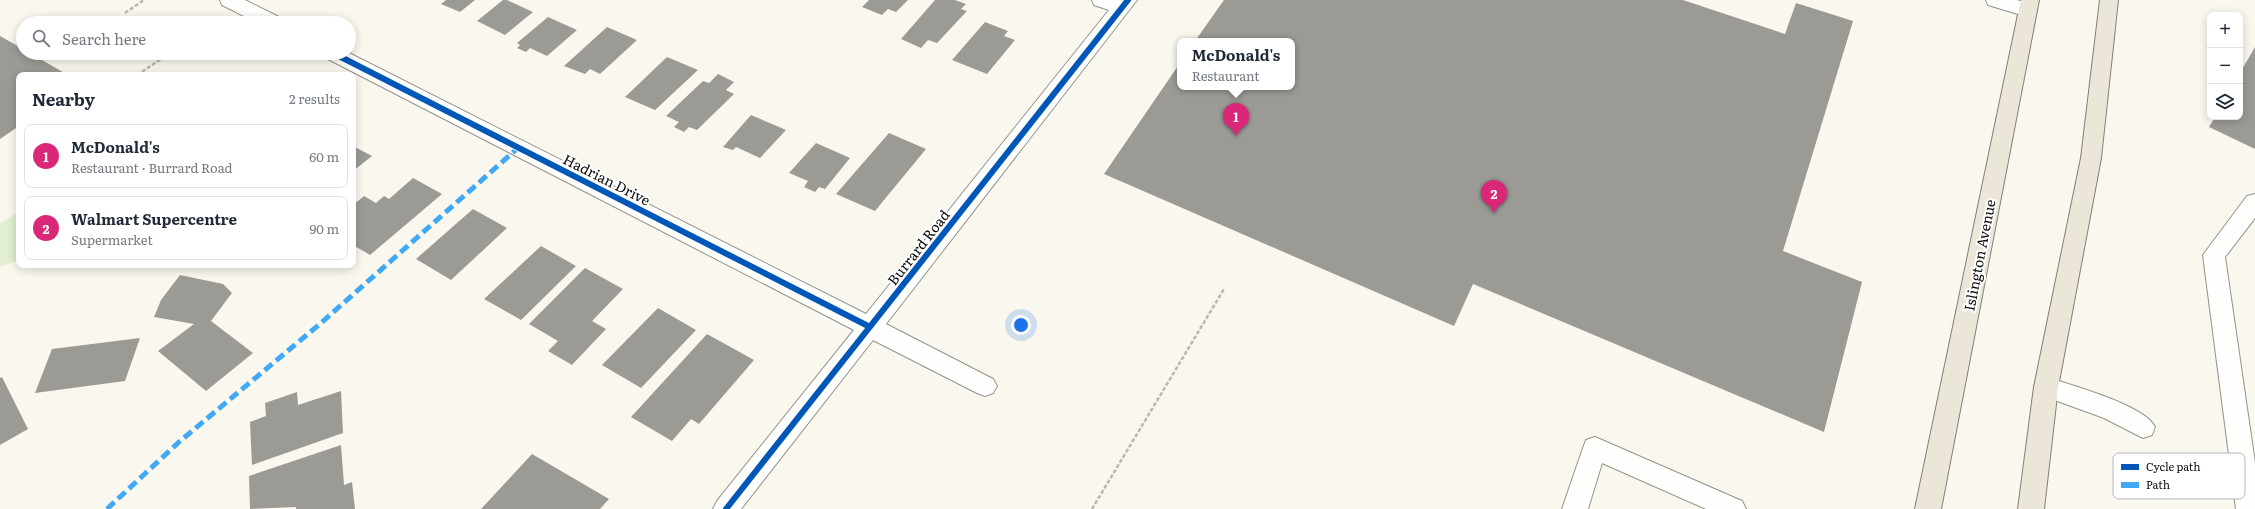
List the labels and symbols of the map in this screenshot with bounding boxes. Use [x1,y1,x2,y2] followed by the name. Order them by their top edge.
[1223,103,1249,136] pin: 1
[560,148,654,210] street label: Hadrian Drive
[1481,180,1507,213] pin: 2
[1958,197,2000,313] street label: Islington Avenue
[882,205,954,289] street label: Burrard Road
[1011,315,1031,335] your location
[2113,453,2245,499] legend
[2146,458,2201,474] text: Cycle path
[2146,476,2170,492] text: Path

